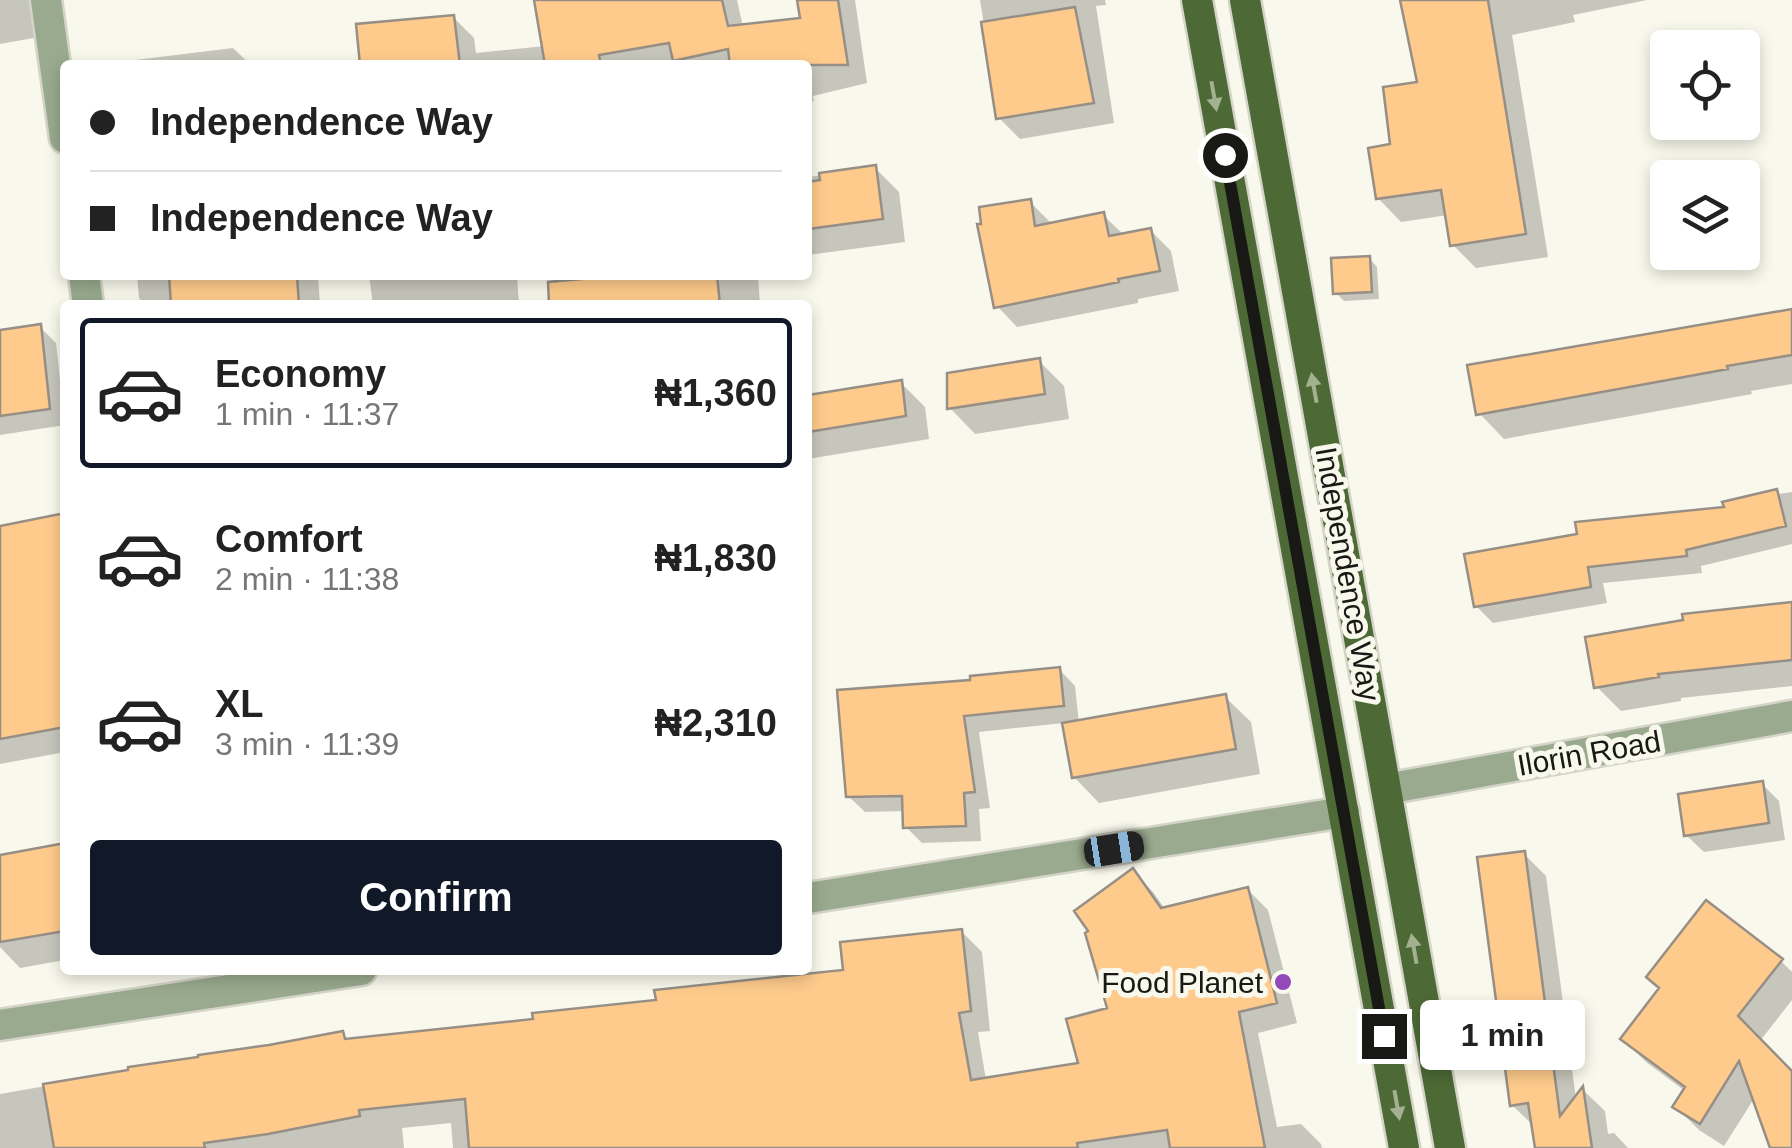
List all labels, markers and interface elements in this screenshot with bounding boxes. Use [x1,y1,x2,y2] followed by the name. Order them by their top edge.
[1650,30,1760,270] map controls
[1650,30,1760,140] button: locate
[1207,81,1222,112] one-way arrow
[150,101,493,143] text: Independence Way
[1203,133,1248,178] route start
[1650,160,1760,270] button: layers
[150,197,493,239] text: Independence Way
[95,348,185,438] icon: car
[215,353,386,395] text: Economy
[1306,371,1321,403] one-way arrow
[654,372,777,414] text: ₦1,360
[215,396,399,432] text: 1 min · 11:37
[1309,444,1387,704] street label: Independence Way
[95,513,185,603] icon: car
[215,518,363,560] text: Comfort
[654,537,777,579] text: ₦1,830
[215,561,399,597] text: 2 min · 11:38
[95,678,185,768] icon: car
[215,683,264,725] text: XL
[654,702,777,744] text: ₦2,310
[1515,724,1663,782] street label: Ilorin Road
[215,726,399,762] text: 3 min · 11:39
[1082,829,1146,869] car
[90,840,782,955] button: Confirm
[1406,933,1422,964] one-way arrow
[1101,966,1264,999] place label: Food Planet
[1272,971,1294,993] marker: Food Planet
[1419,1001,1584,1071] callout: 1 min
[1362,1014,1407,1059] route end
[1461,1017,1544,1053] text: 1 min
[1389,1089,1405,1120] one-way arrow

